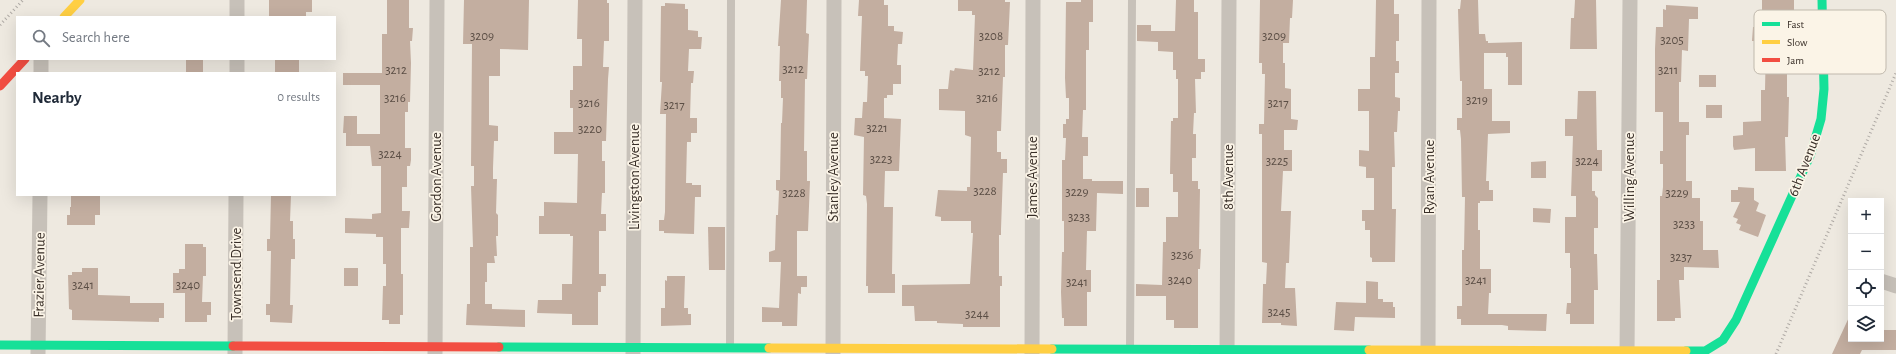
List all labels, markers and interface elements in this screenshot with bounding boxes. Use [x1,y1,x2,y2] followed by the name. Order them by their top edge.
[1754,10,1886,74] legend
[16,16,336,60] search box
[1787,19,1805,30] text: Fast
[30,27,52,49] icon: search
[62,30,130,45] text: Search here
[470,30,494,43] house number: 3209
[979,30,1003,43] house number: 3208
[1262,30,1286,43] house number: 3209
[1660,34,1684,47] house number: 3205
[1787,37,1808,48] text: Slow
[1787,55,1804,66] text: Jam
[782,63,804,76] house number: 3212
[385,64,407,77] house number: 3212
[1658,64,1678,77] house number: 3211
[978,65,1000,78] house number: 3212
[32,89,82,106] text: Nearby
[277,91,320,104] text: 0 results
[384,92,406,105] house number: 3216
[976,92,998,105] house number: 3216
[1466,94,1488,107] house number: 3219
[578,97,600,110] house number: 3216
[1267,97,1289,110] house number: 3217
[663,99,685,112] house number: 3217
[866,122,888,135] house number: 3221
[578,123,602,136] house number: 3220
[627,124,642,230] street label: Livingston Avenue
[429,132,444,222] street label: Gordon Avenue
[826,132,841,222] street label: Stanley Avenue
[1622,132,1637,222] street label: Willing Avenue
[1786,132,1823,199] street label: 6th Avenue
[1025,136,1040,218] street label: James Avenue
[1422,139,1437,214] street label: Ryan Avenue
[1221,144,1236,210] street label: 8th Avenue
[378,148,402,161] house number: 3224
[870,153,892,166] house number: 3223
[1266,155,1288,168] house number: 3225
[1575,155,1599,168] house number: 3224
[973,185,997,198] house number: 3228
[1065,186,1089,199] house number: 3229
[782,187,806,200] house number: 3228
[1665,187,1689,200] house number: 3229
[1848,198,1884,342] map controls
[1848,198,1884,234] button: +
[1068,211,1090,224] house number: 3233
[1673,218,1695,231] house number: 3233
[229,227,244,321] street label: Townsend Drive
[31,232,48,318] street label: Frazier Avenue
[1848,234,1884,270] button: −
[1171,249,1193,262] house number: 3236
[1670,251,1693,264] house number: 3237
[1848,270,1884,306] button: locate
[1168,274,1192,287] house number: 3240
[1465,274,1487,287] house number: 3241
[1066,276,1088,289] house number: 3241
[72,279,94,292] house number: 3241
[176,279,200,292] house number: 3240
[1268,306,1290,319] house number: 3245
[1848,306,1884,342] button: layers
[965,308,989,321] house number: 3244

